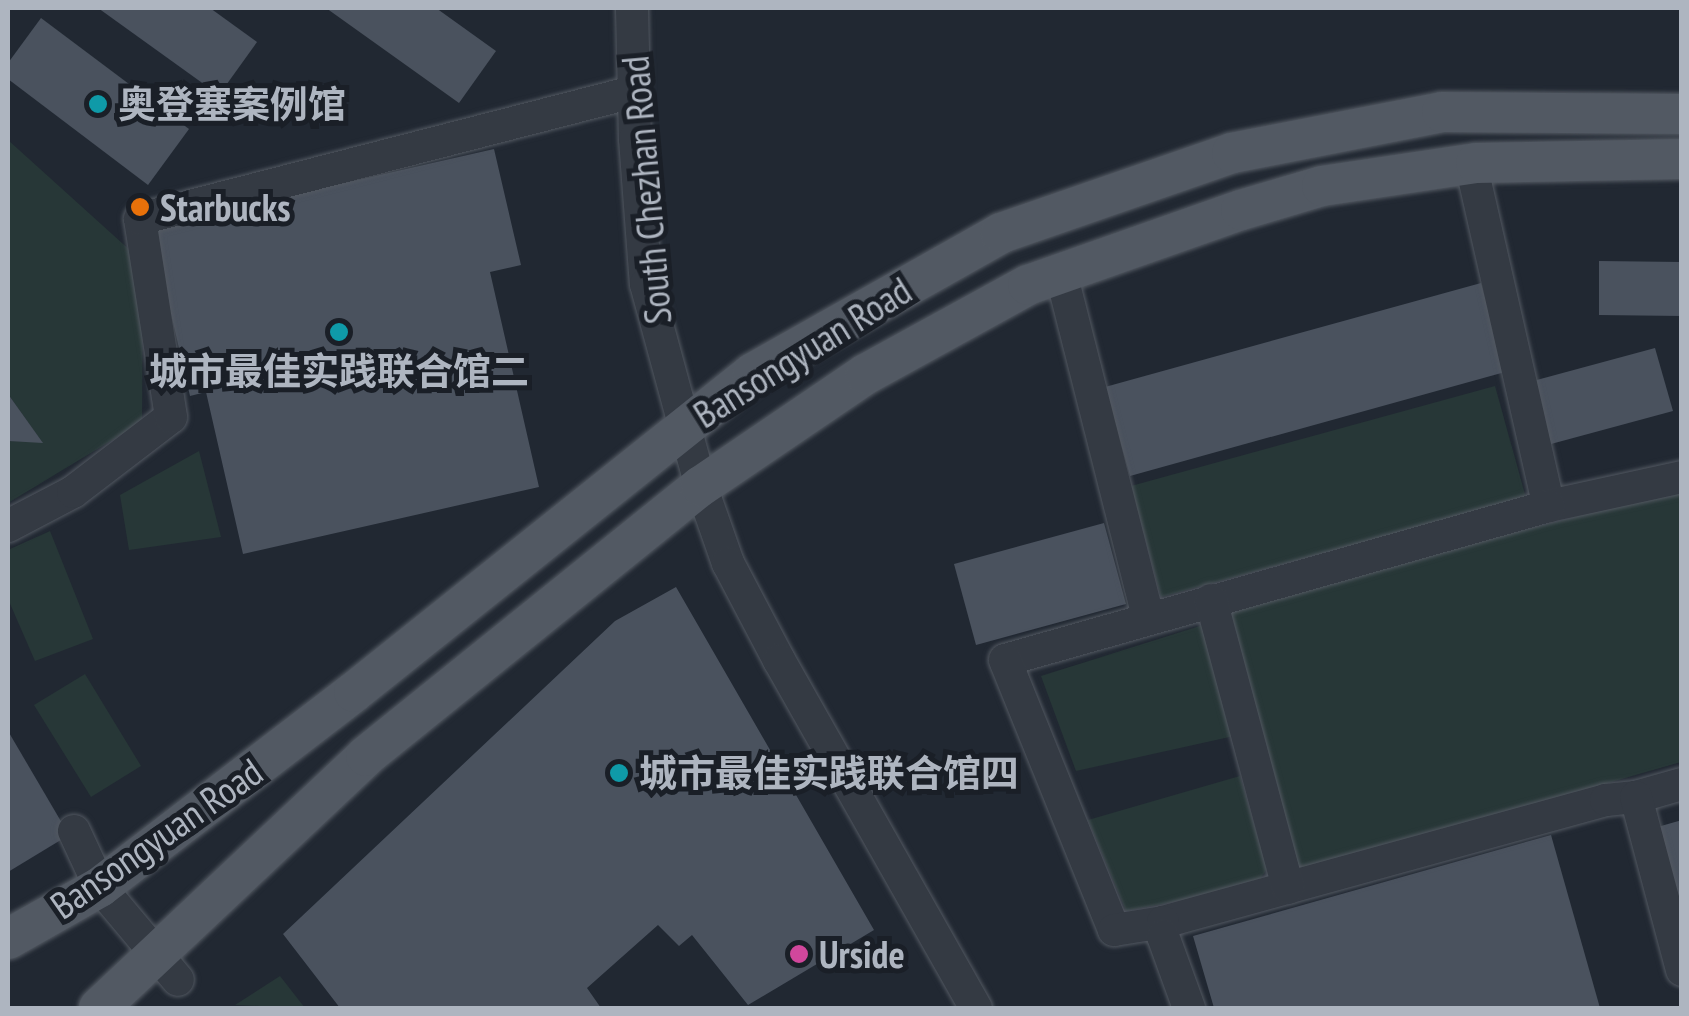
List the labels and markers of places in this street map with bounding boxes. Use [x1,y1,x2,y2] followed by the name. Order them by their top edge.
[118,81,346,127] place label: 奥登塞案例馆
[87,93,109,115] marker: 奥登塞案例馆
[160,184,291,230] place label: Starbucks
[129,196,151,218] marker: Starbucks
[328,321,350,343] marker: 城市最佳实践联合馆二
[149,348,529,394] place label: 城市最佳实践联合馆二
[639,750,1019,796] place label: 城市最佳实践联合馆四
[608,762,630,784] marker: 城市最佳实践联合馆四
[819,931,905,977] place label: Urside
[788,943,810,965] marker: Urside

